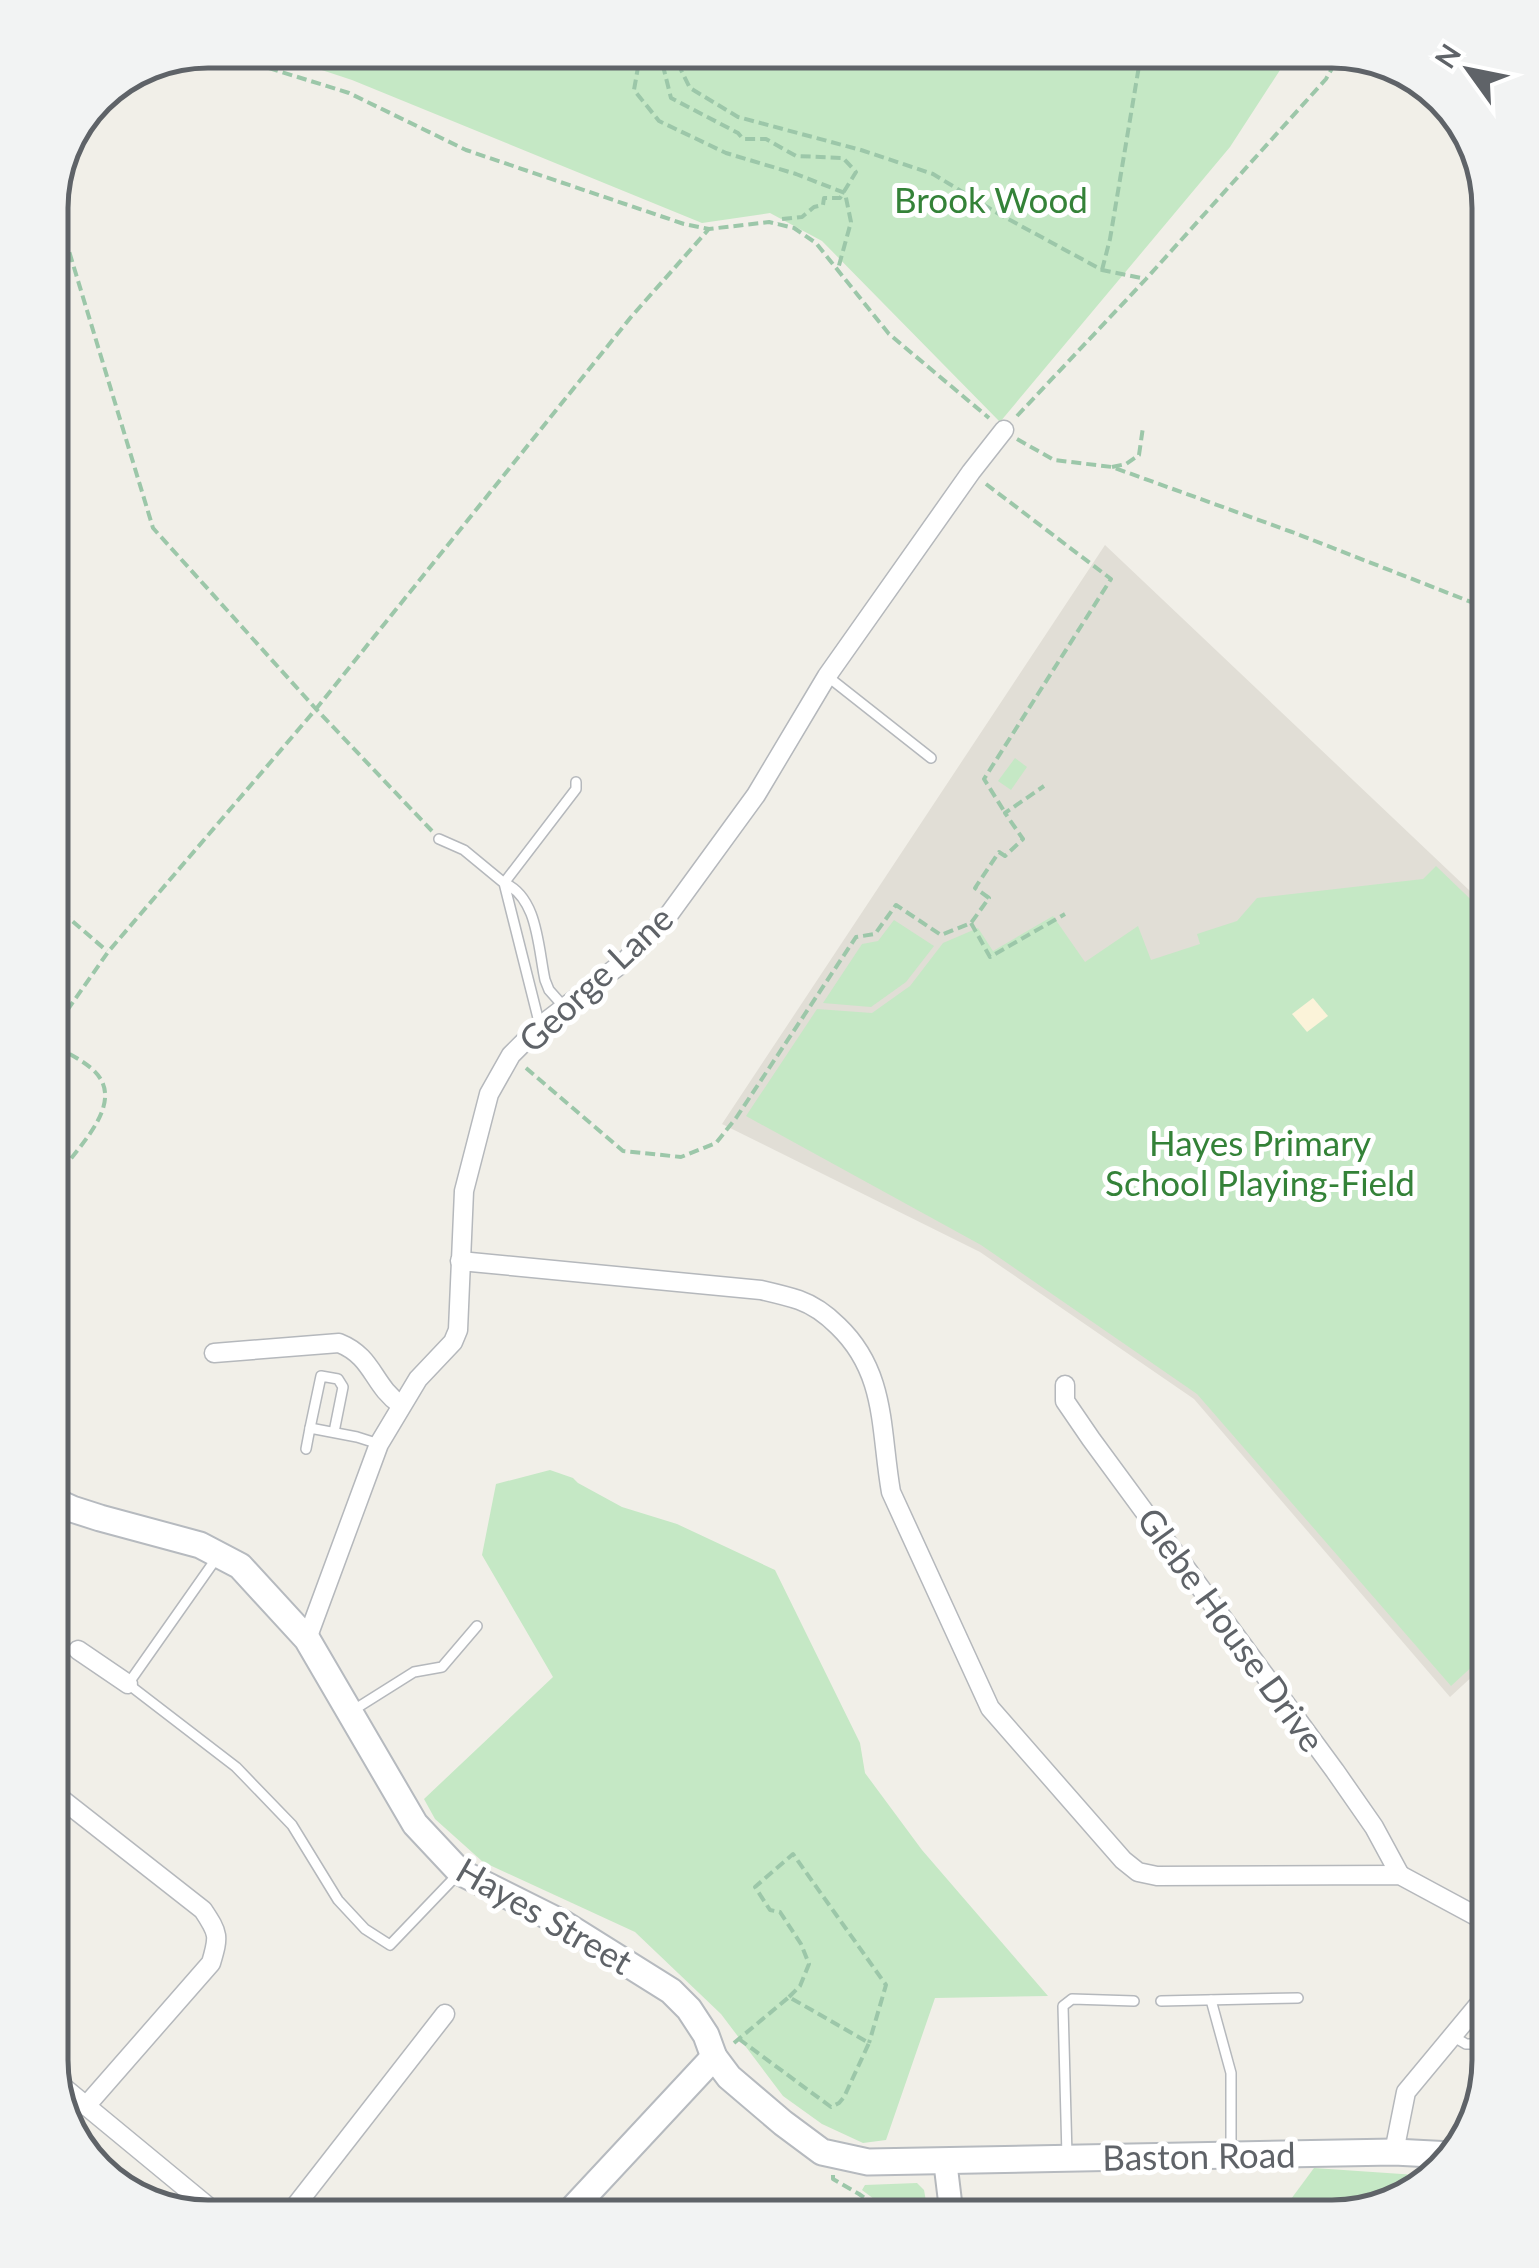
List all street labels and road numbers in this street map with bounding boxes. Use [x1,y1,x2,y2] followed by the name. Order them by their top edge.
[509,896,681,1060] street label: George Lane
[1130,1499,1334,1759] street label: Glebe House Drive
[450,1848,641,1982] street label: Hayes Street
[1102,2132,1296,2178] street label: Baston Road

